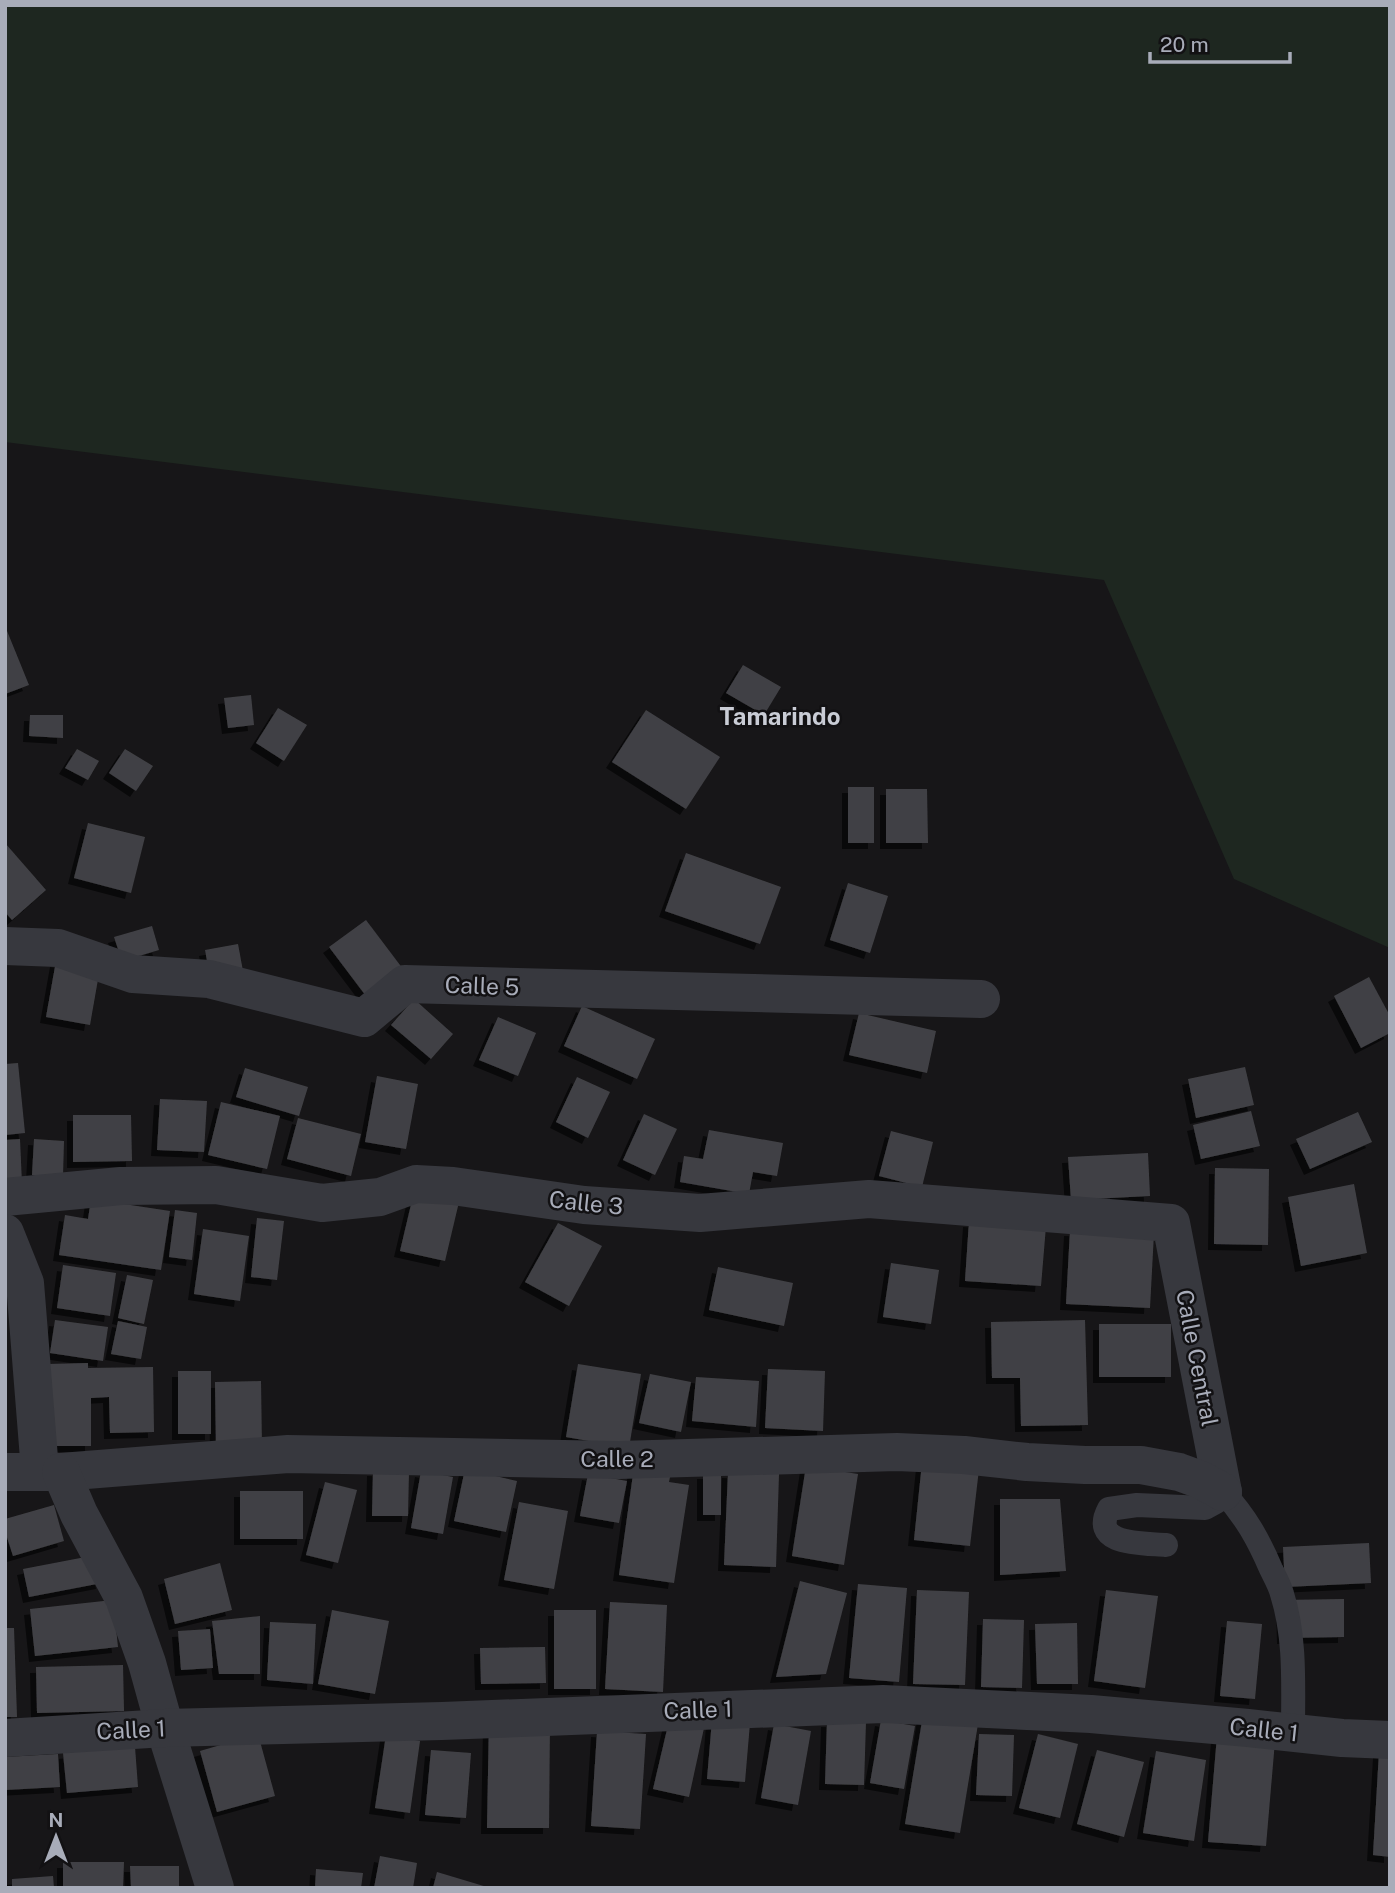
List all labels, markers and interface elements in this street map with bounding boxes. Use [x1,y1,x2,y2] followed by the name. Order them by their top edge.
[1150,21,1290,65] scale bar
[1160,32,1209,57] text: 20 m
[720,702,840,730] district label: Tamarindo
[444,971,520,1000] street label: Calle 5
[548,1185,624,1220] street label: Calle 3
[1171,1287,1224,1429] street label: Calle Central
[580,1445,654,1472] street label: Calle 2
[663,1695,733,1724] street label: Calle 1
[1228,1712,1300,1747] street label: Calle 1
[96,1714,166,1745] street label: Calle 1
[21,1802,91,1872] north arrow
[49,1809,63,1831] text: N

